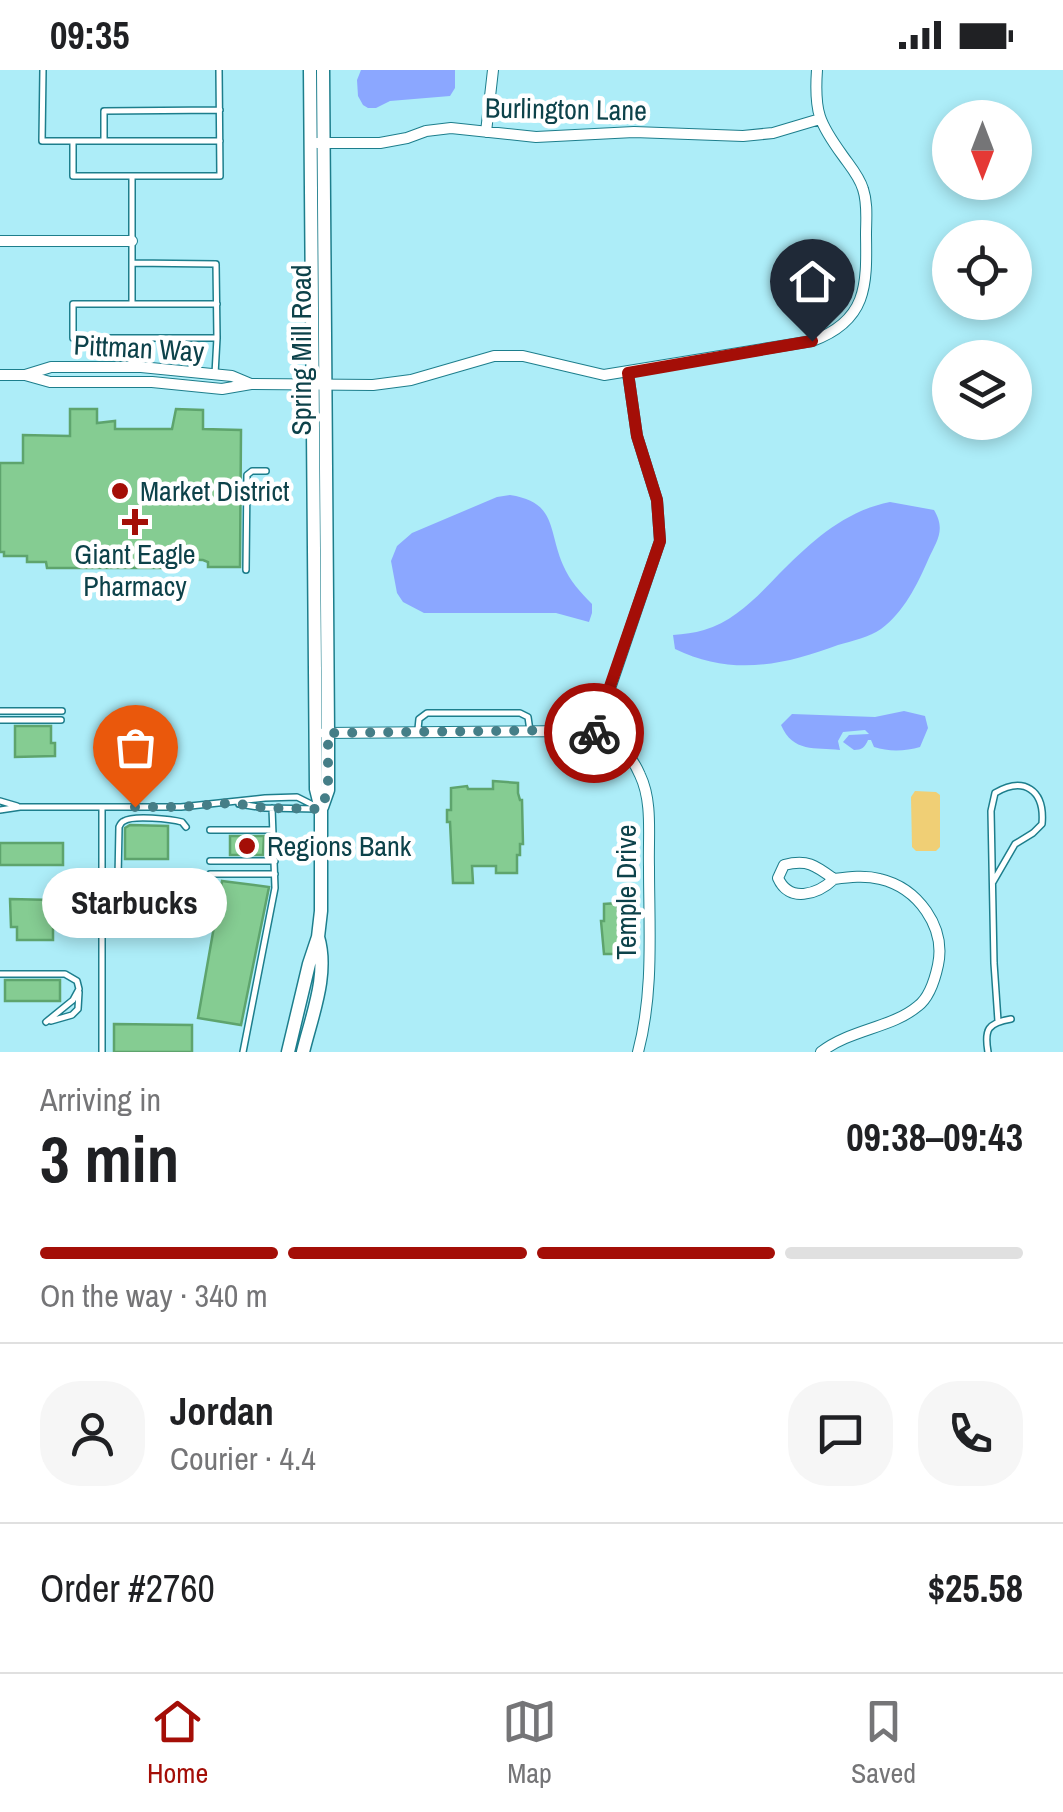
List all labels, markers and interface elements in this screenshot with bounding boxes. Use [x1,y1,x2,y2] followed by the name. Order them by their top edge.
[50,10,130,61] text: 09:35
[485,89,647,129] street label: Burlington Lane
[932,100,1032,200] north arrow
[932,100,1032,440] map controls
[932,220,1032,320] button: locate
[770,239,855,342] pin
[785,254,840,309] icon: home
[282,265,320,436] street label: Spring Mill Road
[73,326,206,370] street label: Pittman Way
[932,340,1032,440] button: layers
[140,472,289,510] place label: Market District
[109,480,131,502] marker: Market District
[124,511,146,533] marker: Giant Eagle Pharmacy
[74,535,196,605] place label: Giant Eagle Pharmacy
[544,683,644,783] courier
[93,705,178,808] pin
[567,706,622,761] icon: bike
[108,720,163,775] icon: bag
[607,824,645,960] street label: Temple Drive
[267,827,412,865] place label: Regions Bank
[236,835,258,857] marker: Regions Bank
[42,867,228,937] callout: Starbucks
[71,881,198,924] text: Starbucks
[40,1078,161,1121] text: Arriving in
[846,1112,1023,1163] text: 09:38–09:43
[40,1115,179,1202] text: 3 min
[40,1274,268,1317] text: On the way · 340 m
[40,1381,145,1486] button: person
[788,1381,893,1486] button: chat
[918,1381,1023,1486] button: phone
[170,1386,274,1437] text: Jordan
[170,1437,316,1480] text: Courier · 4.4
[40,1563,215,1614] text: Order #2760
[928,1563,1023,1614] text: $25.58
[147,1694,208,1792] tab: Home
[502,1694,557,1792] tab: Map
[851,1694,916,1792] tab: Saved

